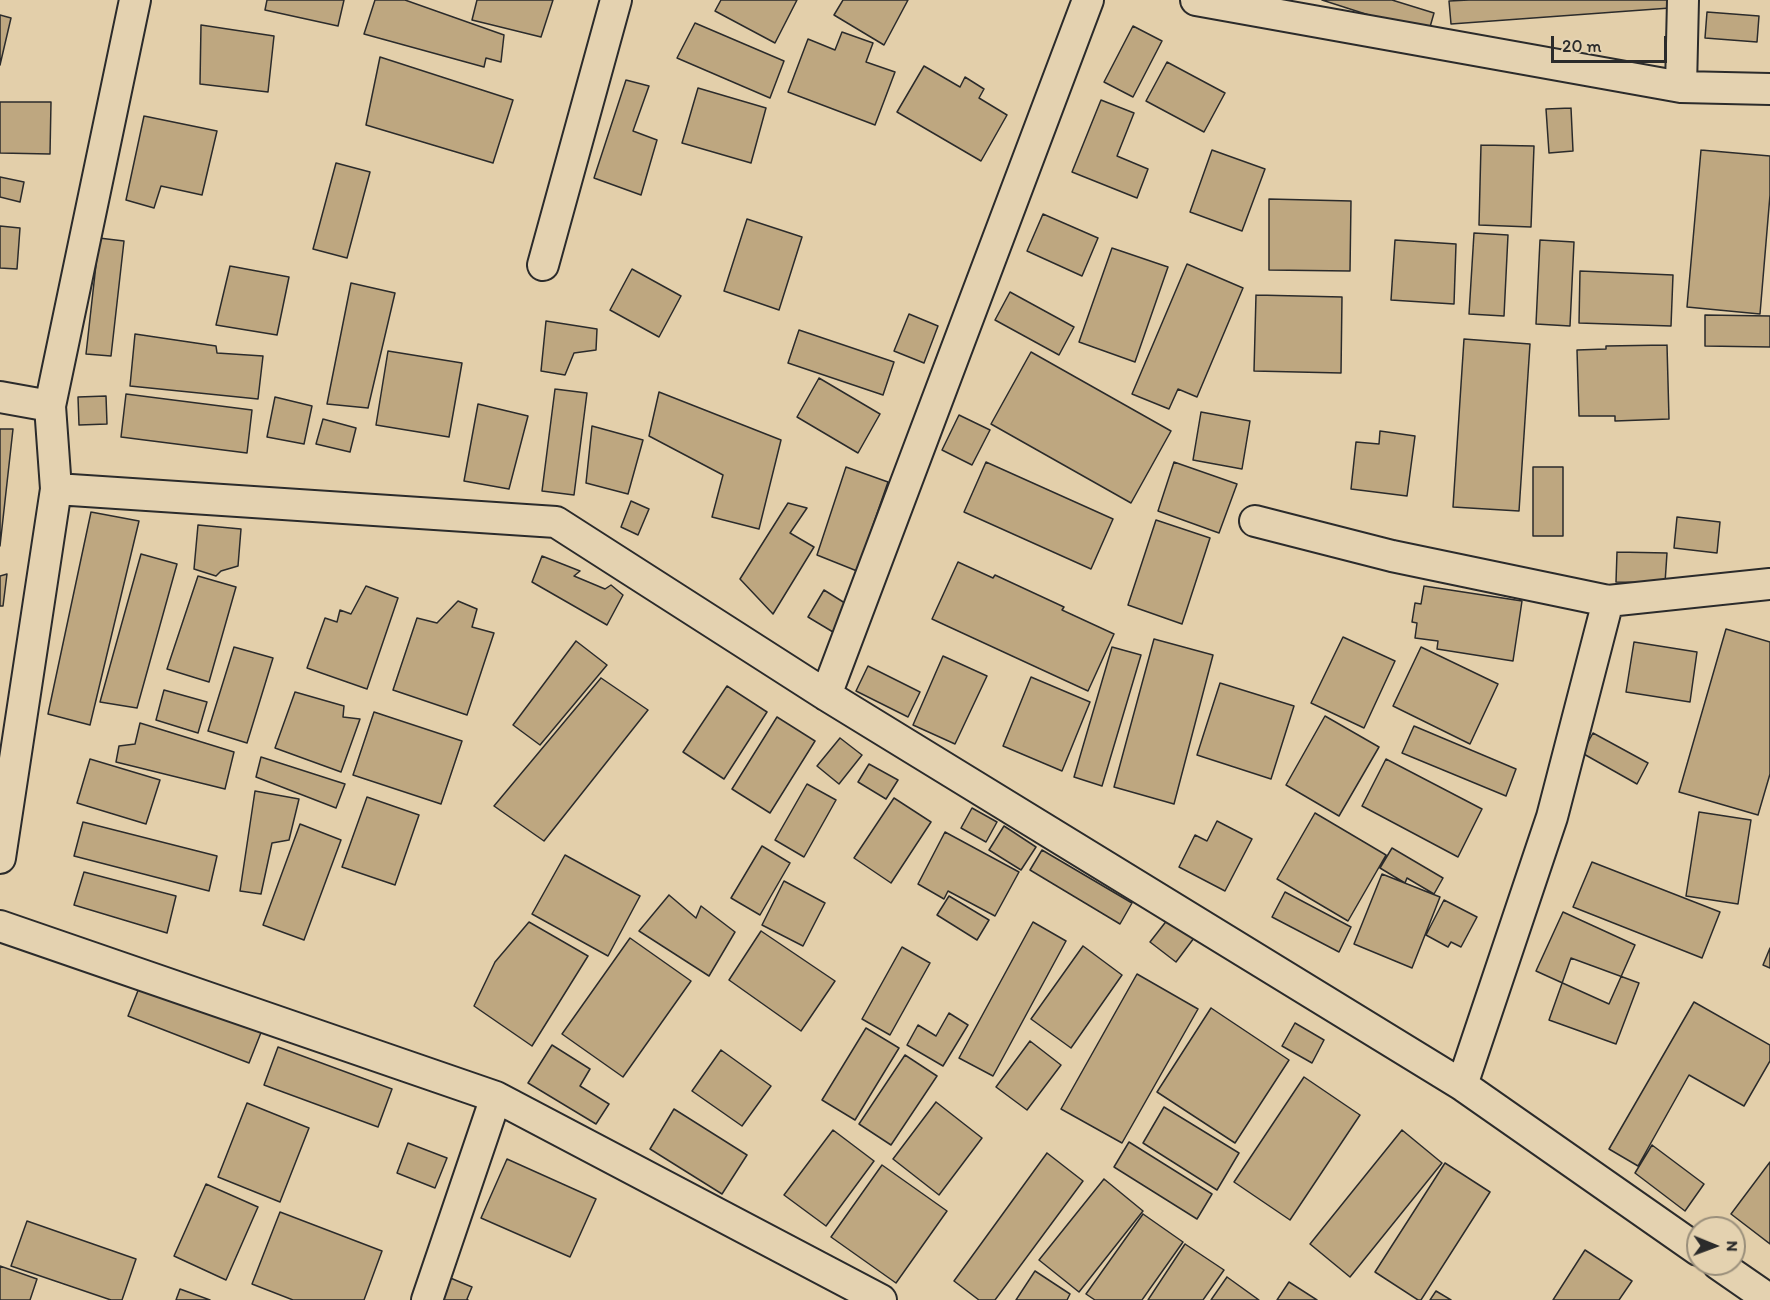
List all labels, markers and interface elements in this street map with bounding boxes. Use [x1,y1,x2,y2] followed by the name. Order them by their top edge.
[1554,24,1670,62] scale bar
[1562,35,1602,57] text: 20 m
[1686,1216,1746,1276] north arrow
[1723,1241,1742,1252] text: N

